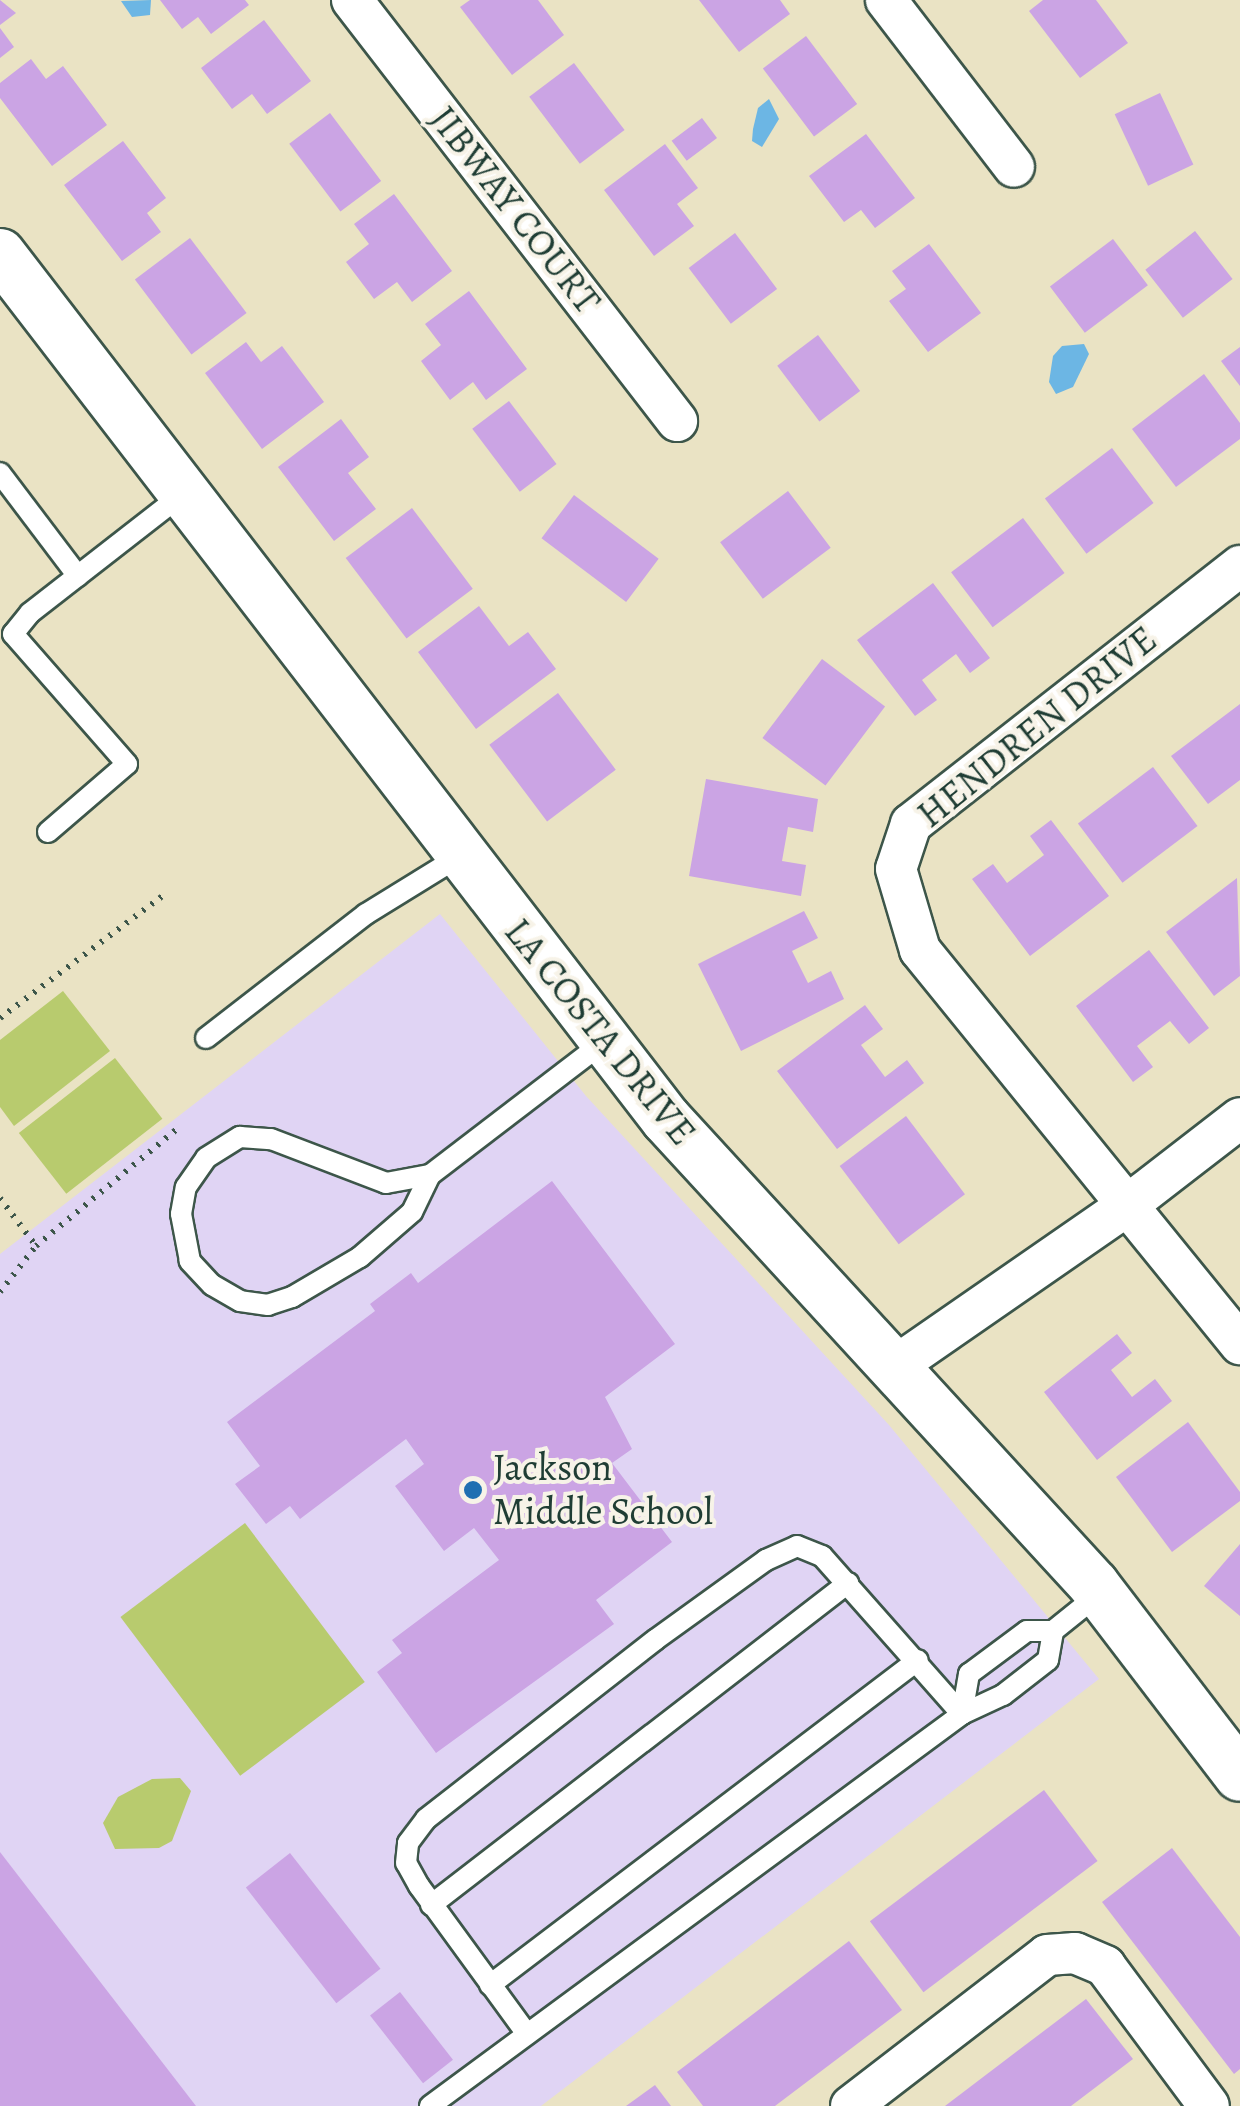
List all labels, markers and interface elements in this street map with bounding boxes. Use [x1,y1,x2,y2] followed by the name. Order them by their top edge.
[420,97,610,323] street label: JIBWAY COURT
[908,616,1166,838] street label: HENDREN DRIVE
[495,909,705,1155] street label: LA COSTA DRIVE
[493,1445,713,1535] place label: Jackson Middle School
[462,1479,484,1501] marker: Jackson Middle School

